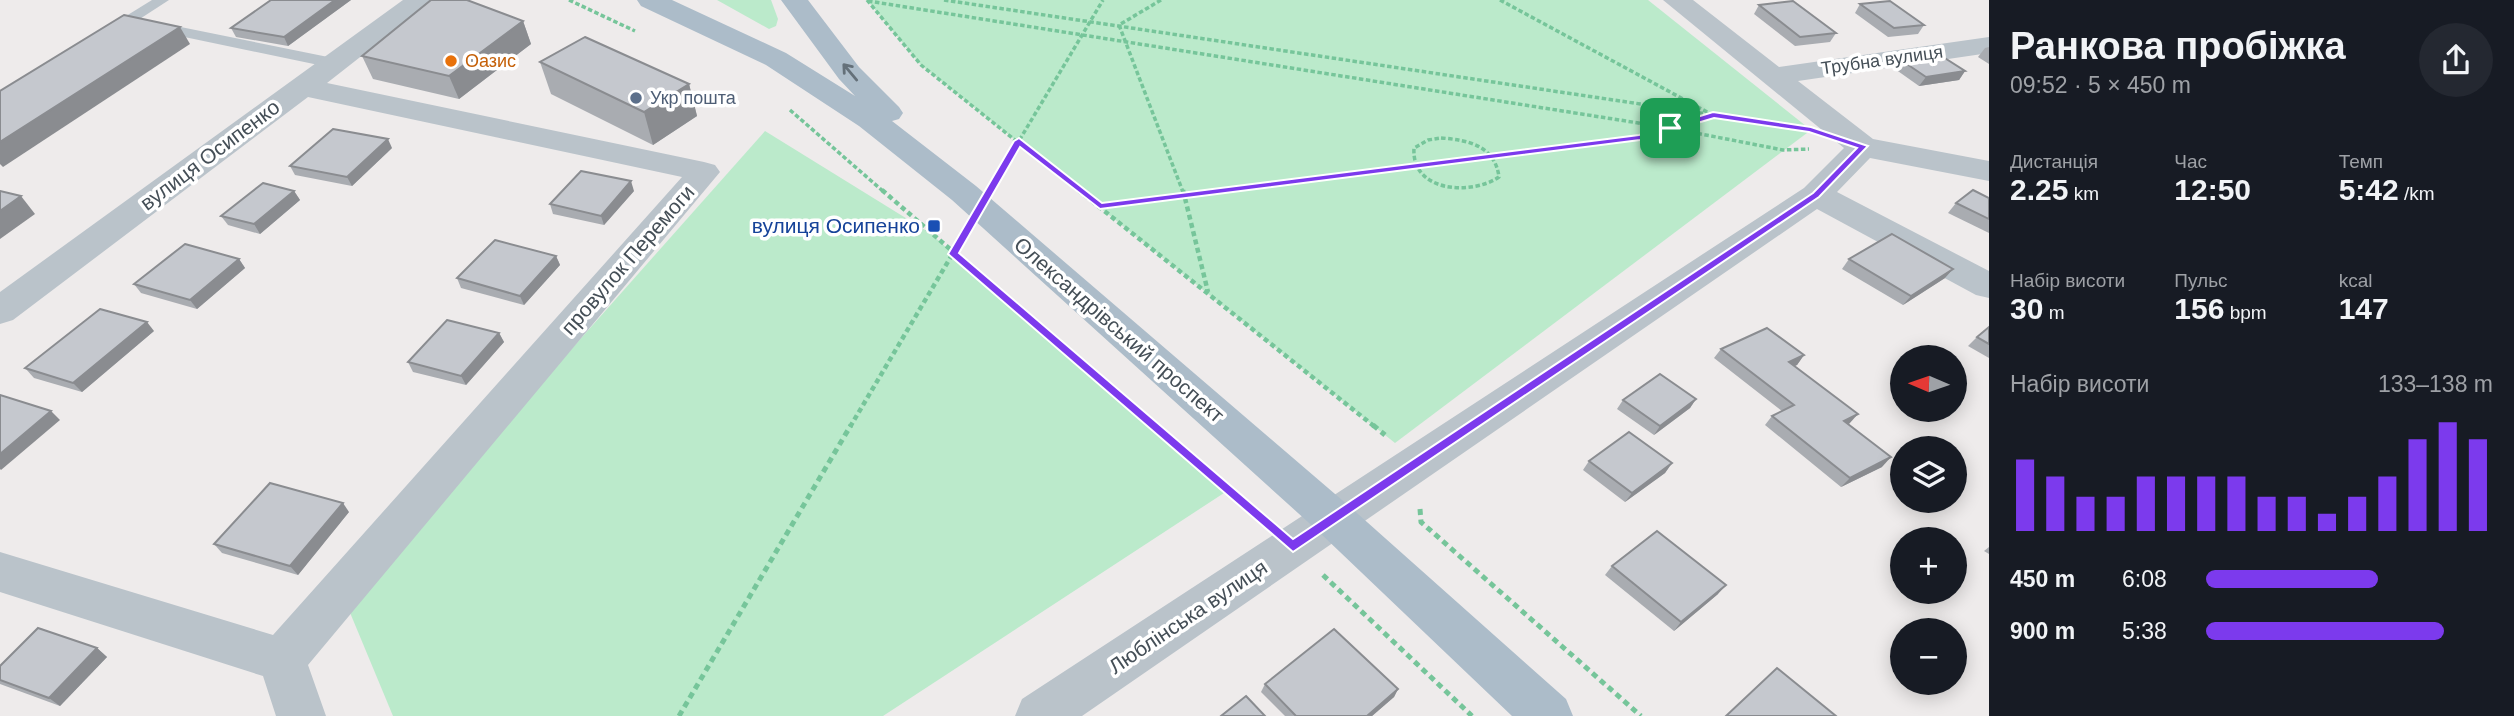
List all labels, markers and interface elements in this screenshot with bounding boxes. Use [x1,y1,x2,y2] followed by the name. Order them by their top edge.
[2419,23,2493,97] button: share
[2010,25,2346,67] text: Ранкова пробіжка
[1820,42,1944,78] street label: Трубна вулиця
[465,51,516,71] place label: Оазис
[443,53,459,69] marker: Оазис
[842,64,858,82] one-way arrow
[2010,72,2191,98] text: 09:52 · 5 × 450 m
[650,88,737,108] place label: Укр пошта
[628,90,644,106] marker: Укр пошта
[136,95,284,214] street label: вулиця Осипенко
[1640,98,1700,158] pin
[1651,109,1689,147] icon: arrive
[2010,151,2098,172] text: Дистанція
[2174,151,2207,172] text: Час
[2339,151,2383,172] text: Темп
[2010,173,2068,206] text: 2.25
[2174,173,2251,206] text: 12:50
[2339,173,2399,206] text: 5:42
[557,180,699,339] street label: провулок Перемоги
[2068,183,2099,204] text: km
[2399,183,2435,204] text: /km
[752,214,920,237] place label: вулиця Осипенко
[926,218,942,234] marker: вулиця Осипенко
[1010,232,1229,427] street label: Олександрівський проспект
[2010,270,2125,291] text: Набір висоти
[2174,270,2228,291] text: Пульс
[2339,270,2372,291] text: kcal
[2010,292,2043,325] text: 30
[2174,292,2224,325] text: 156
[2339,292,2389,325] text: 147
[2043,302,2064,323] text: m
[2224,302,2267,323] text: bpm
[1890,345,1967,422] north arrow
[1890,345,1967,695] map controls
[2010,371,2149,397] text: Набір висоти
[2378,371,2493,397] text: 133–138 m
[1890,436,1967,513] button: layers
[1890,527,1967,604] button: +
[1104,555,1271,678] street label: Люблінська вулиця
[2010,566,2075,592] text: 450 m
[2122,566,2167,592] text: 6:08
[1890,618,1967,695] button: −
[2010,618,2075,644] text: 900 m
[2122,618,2167,644] text: 5:38

